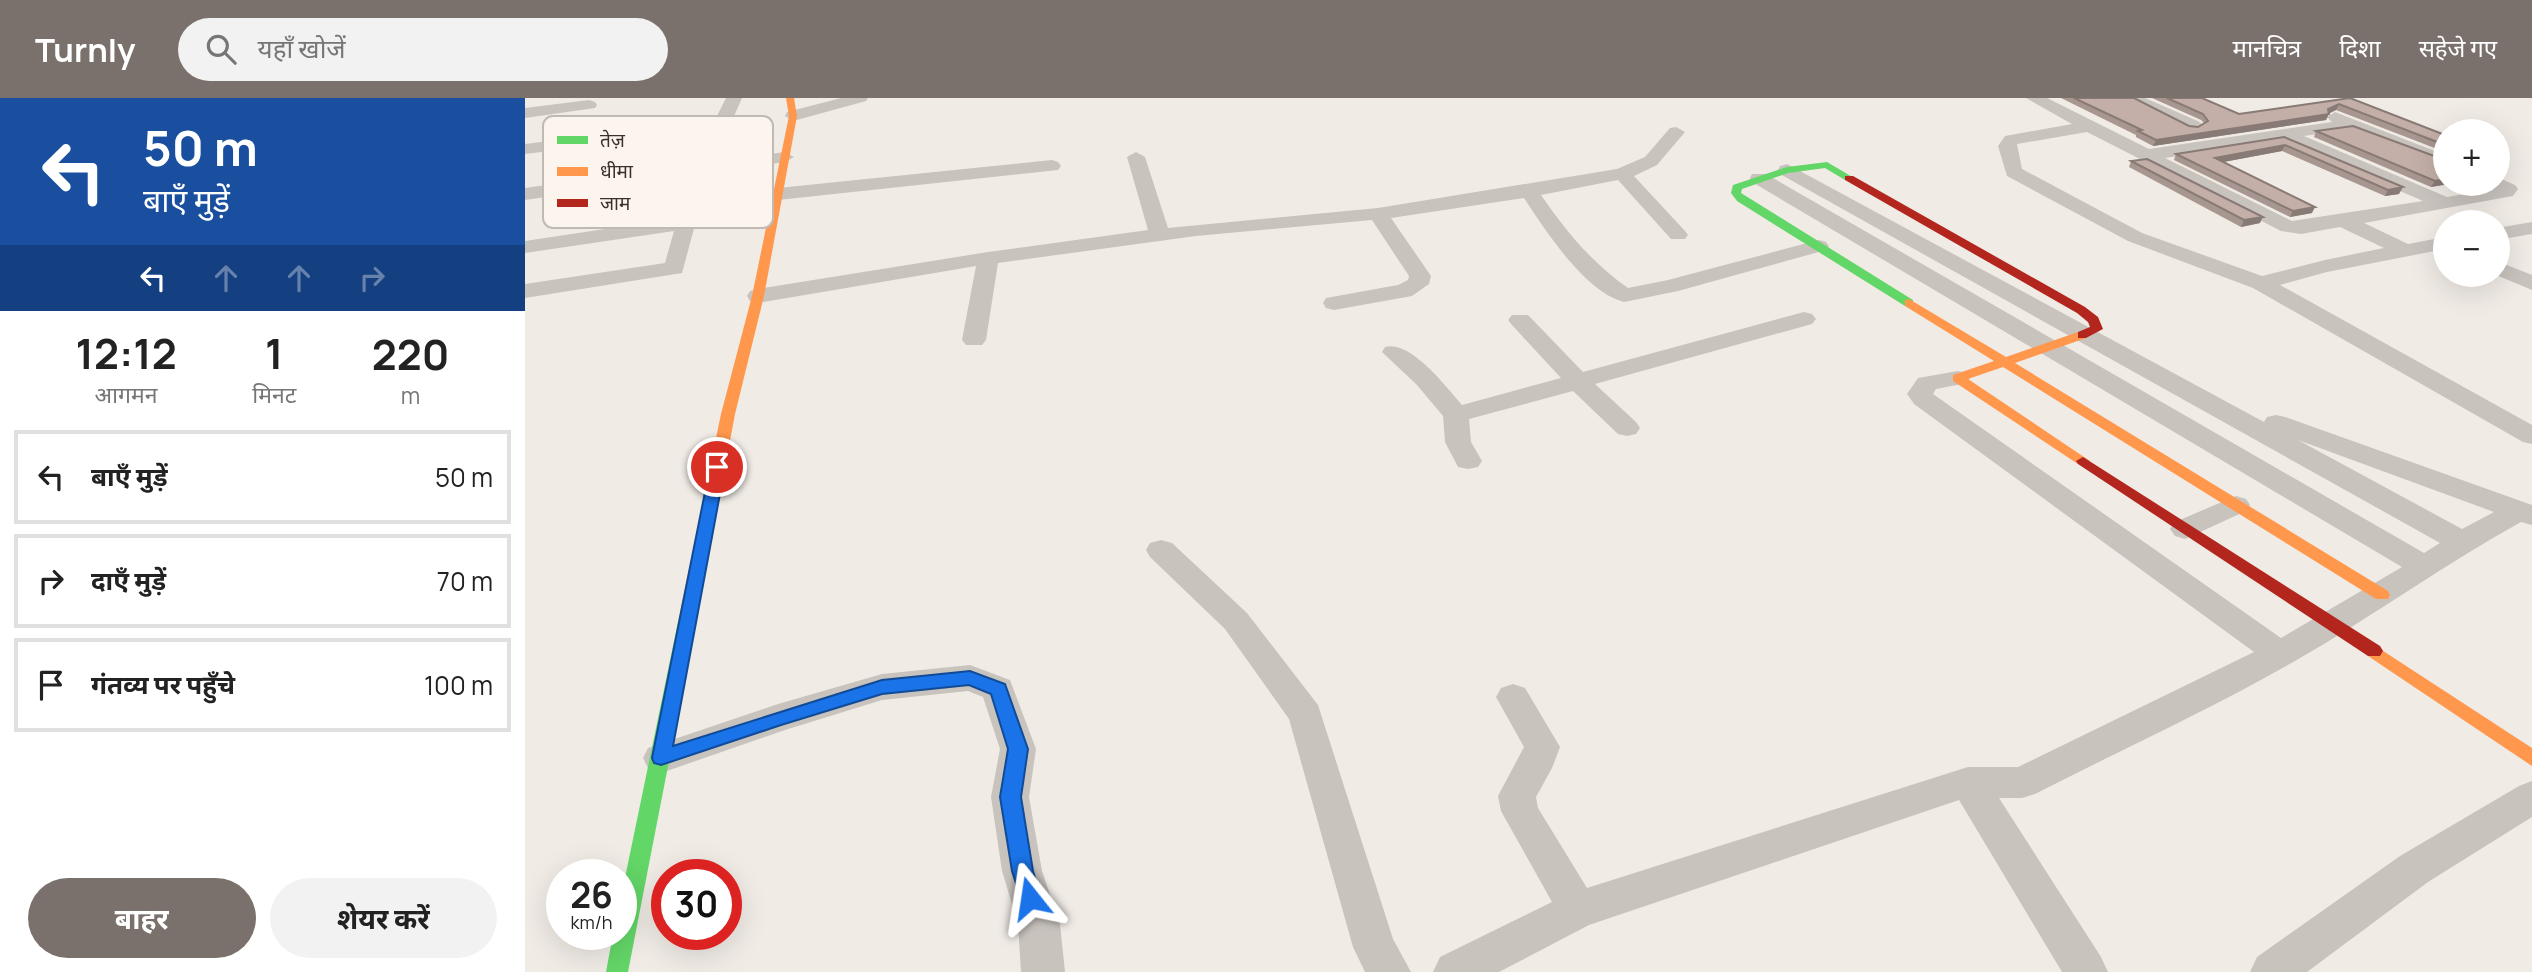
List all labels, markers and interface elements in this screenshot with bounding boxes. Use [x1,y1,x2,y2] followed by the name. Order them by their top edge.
[178,18,668,81] search box
[35,27,136,72] text: Turnly
[202,30,240,68] icon: search
[258,30,346,66] text: यहाँ खोजें
[2233,31,2301,64] text: मानचित्र
[2339,31,2381,64] text: दिशा
[2419,31,2497,64] text: सहेजे गए
[143,114,258,181] text: 50 m
[543,116,773,228] legend
[2433,119,2510,287] map controls
[2433,119,2510,196] button: +
[28,126,119,217] icon: left
[600,127,626,153] text: तेज़
[600,158,634,184] text: धीमा
[143,178,230,222] text: बाएँ मुड़ें
[600,190,631,216] text: जाम
[2433,210,2510,287] button: −
[134,259,172,297] icon: left
[207,259,245,297] icon: ahead
[280,259,318,297] icon: ahead
[353,259,391,297] icon: right
[76,324,177,382] text: 12:12
[265,324,283,382] text: 1
[372,325,449,383] text: 220
[95,378,158,410] text: आगमन
[252,378,296,410] text: मिनट
[401,379,420,411] text: m
[687,437,747,497] pin
[698,448,736,486] icon: arrive
[32,458,70,496] icon: left
[91,458,168,494] text: बाएँ मुड़ें
[435,459,493,495] text: 50 m
[32,562,70,600] icon: right
[91,562,166,598] text: दाएँ मुड़ें
[437,563,493,599] text: 70 m
[32,666,70,704] icon: arrive
[91,666,235,702] text: गंतव्य पर पहुँचे
[424,667,493,703] text: 100 m
[651,859,742,950] speed limit sign: 30
[993,861,1067,935] position arrow
[570,871,613,919] text: 26
[28,878,256,958] button: बाहर
[270,878,497,958] button: शेयर करें
[571,910,612,934] text: km/h

